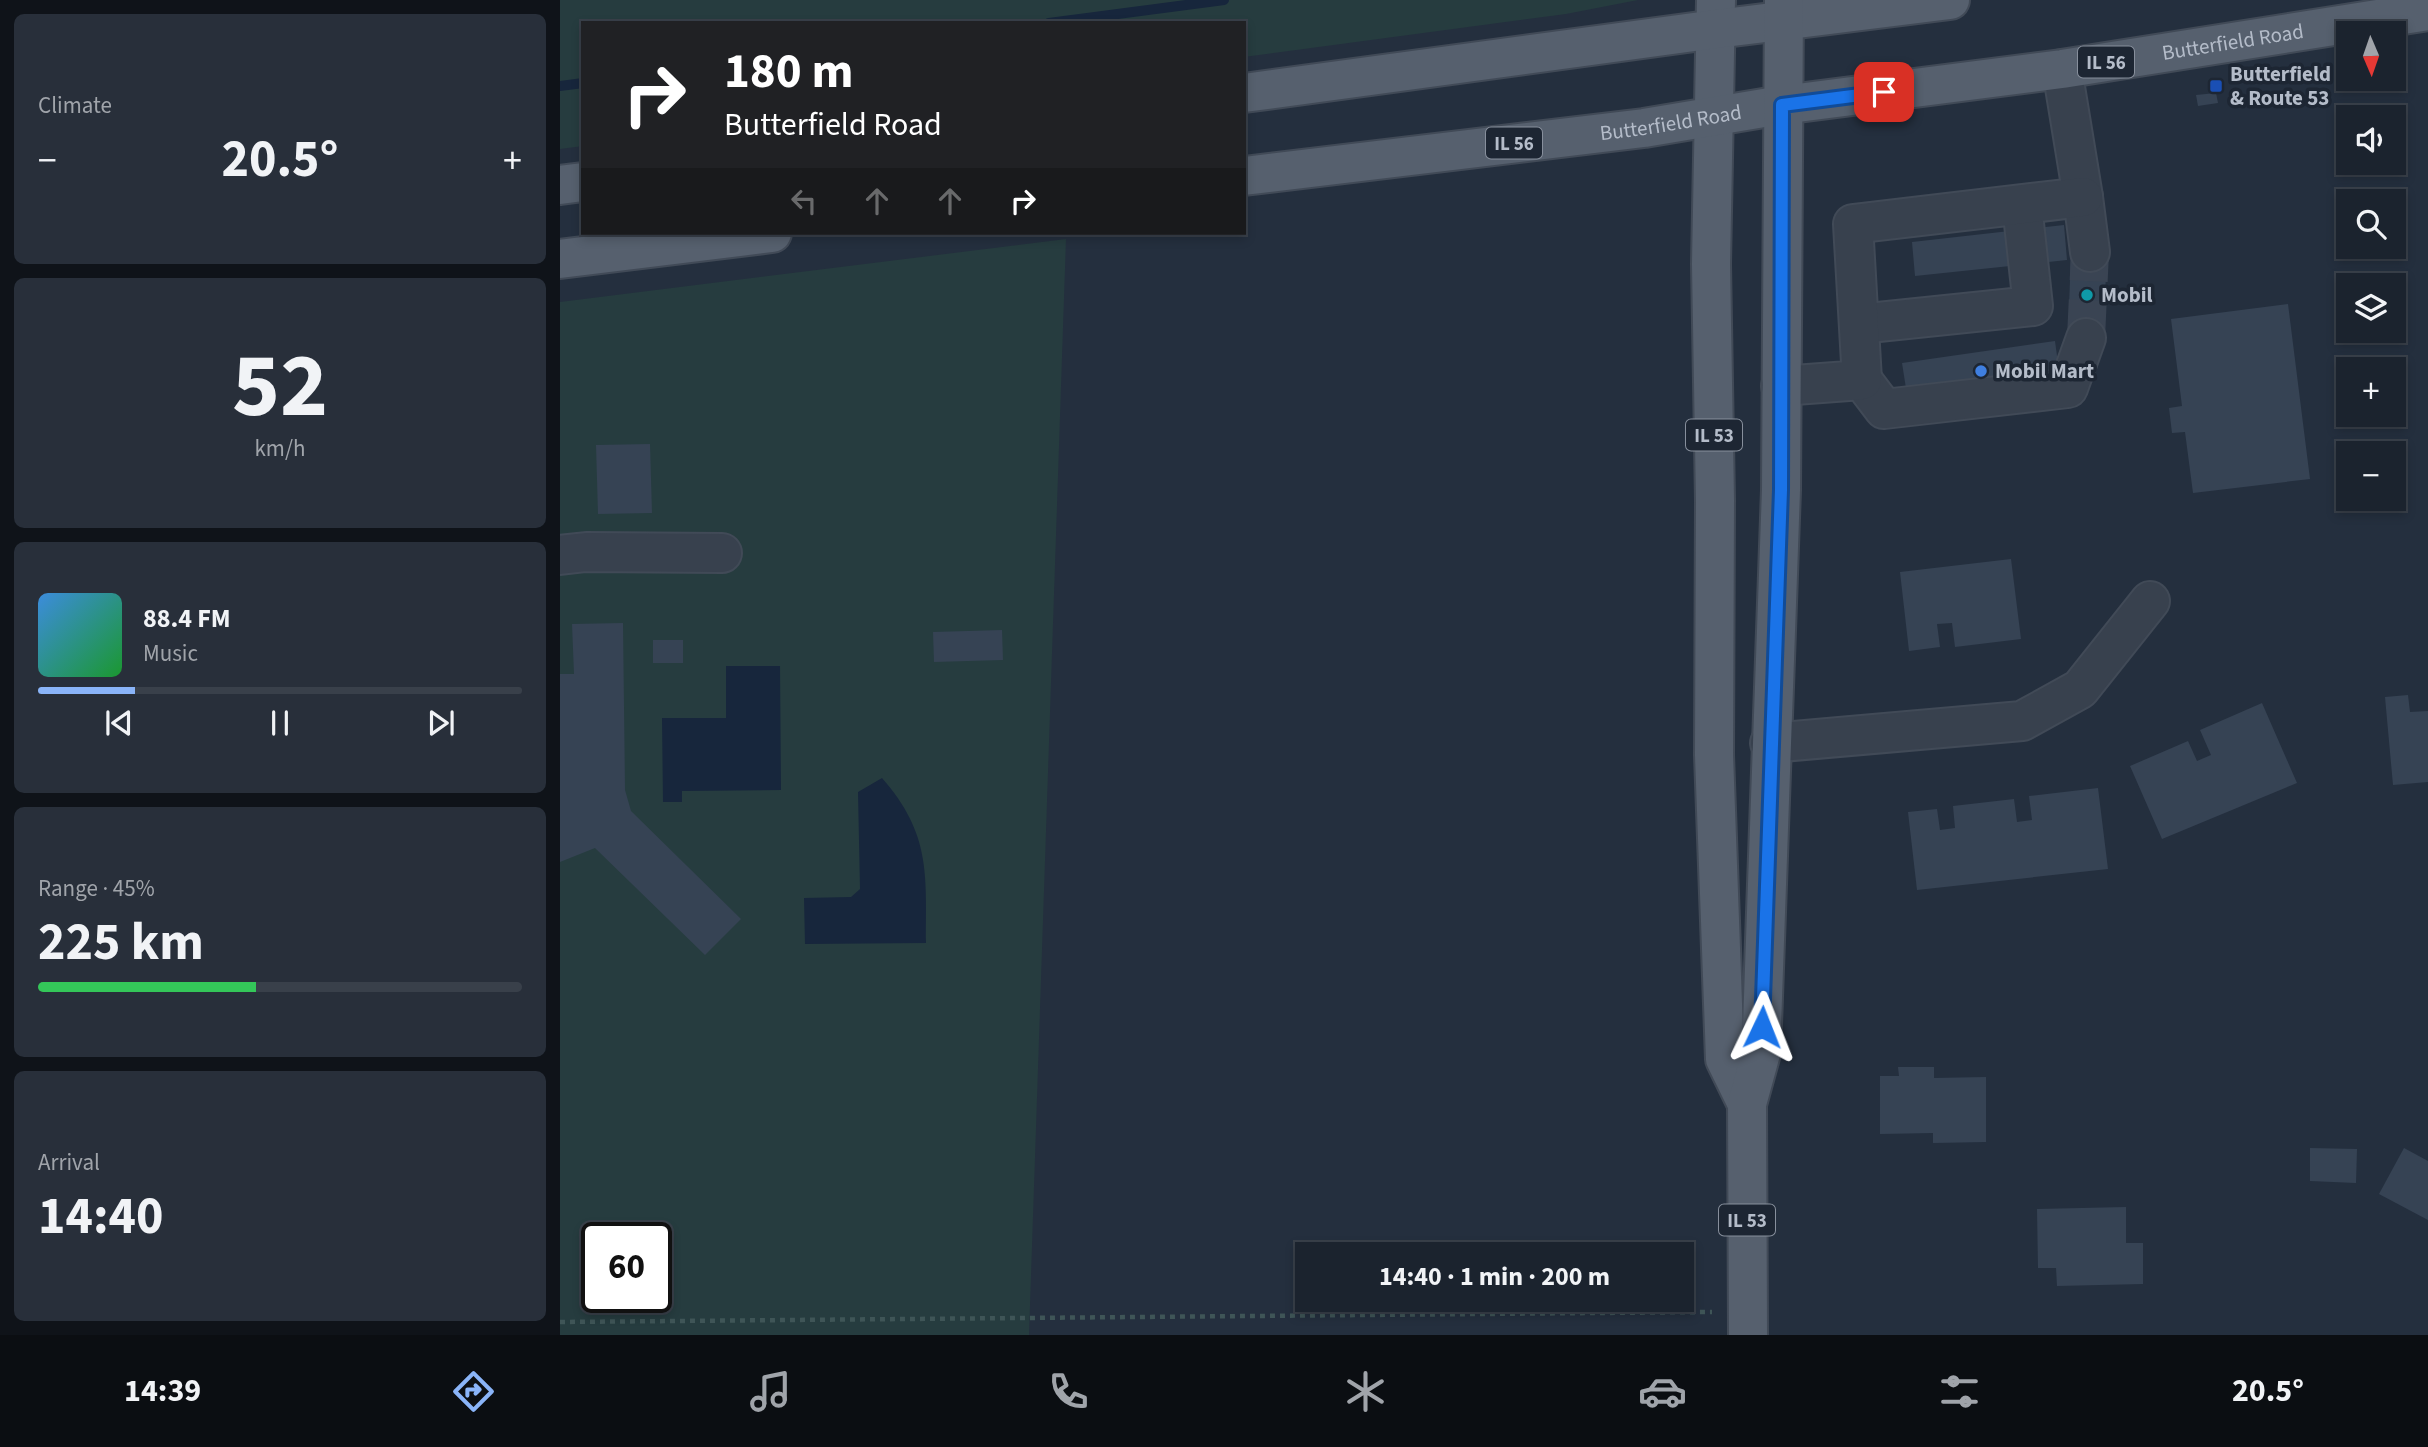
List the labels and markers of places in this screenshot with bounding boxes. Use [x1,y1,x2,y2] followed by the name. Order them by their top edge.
[2230,59,2331,113] place label: Butterfield & Route 53
[1854,62,1914,122] pin
[2208,78,2224,94] marker: Butterfield & Route 53
[2101,280,2153,310] place label: Mobil
[2079,287,2095,303] marker: Mobil
[1995,356,2094,386] place label: Mobil Mart
[1973,363,1989,379] marker: Mobil Mart

